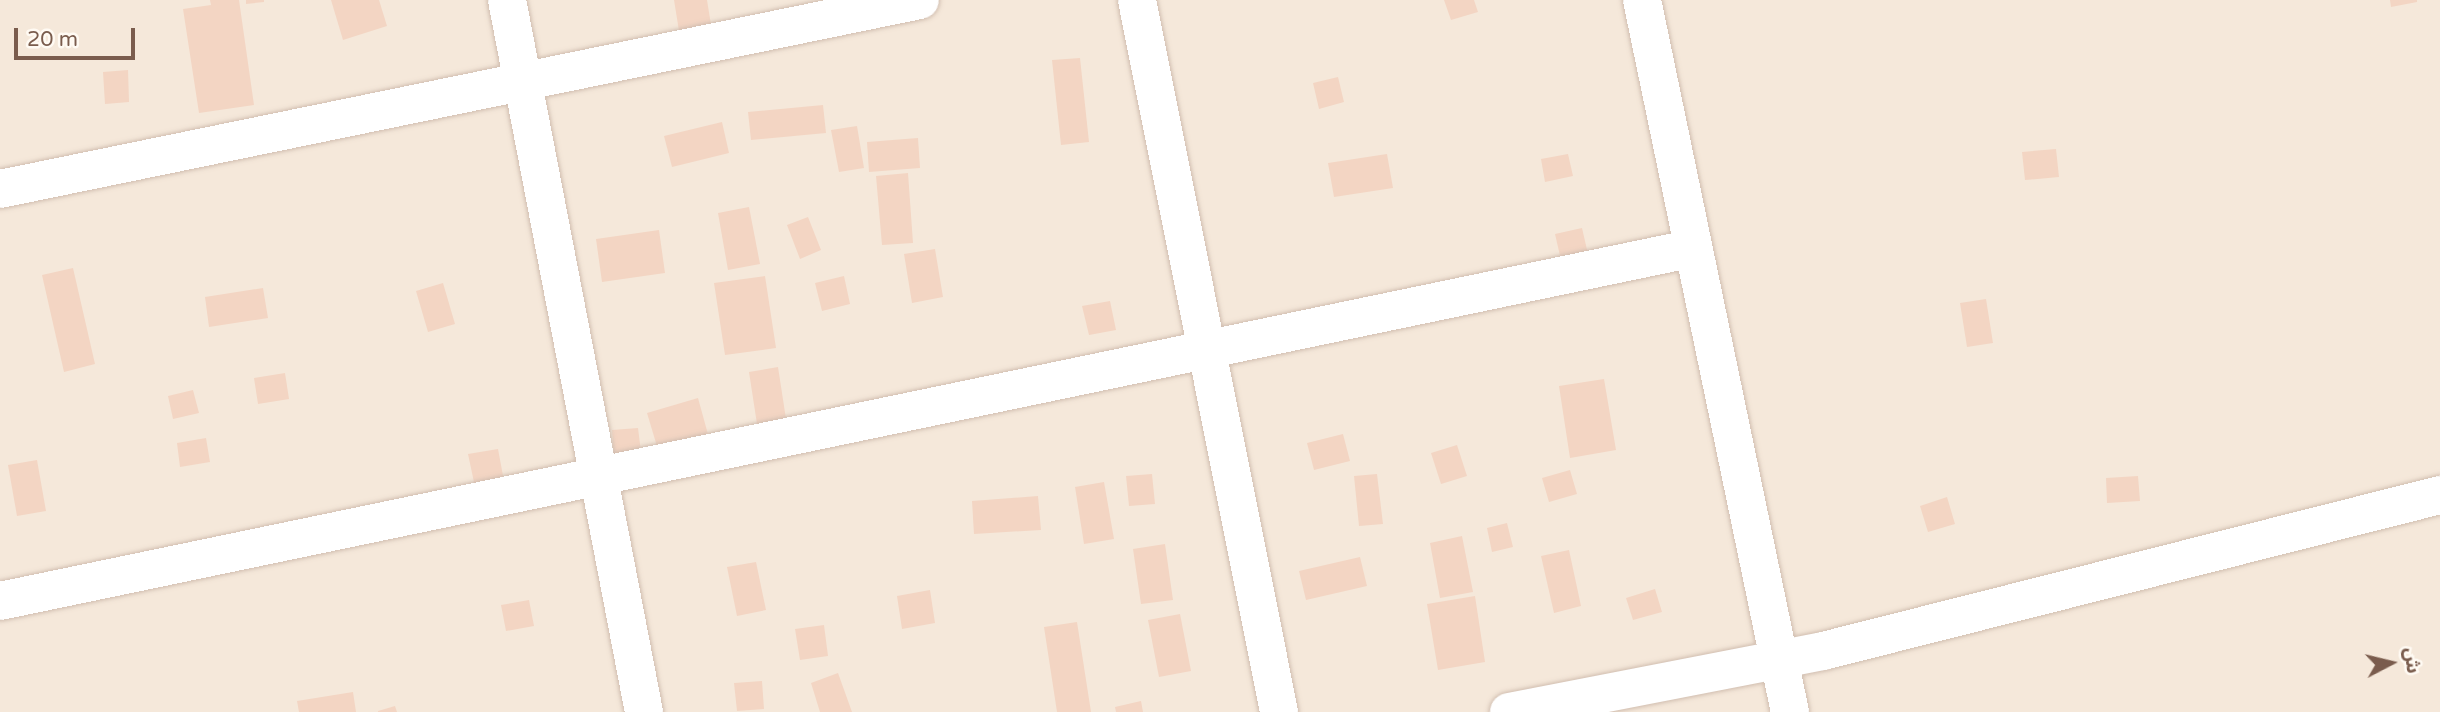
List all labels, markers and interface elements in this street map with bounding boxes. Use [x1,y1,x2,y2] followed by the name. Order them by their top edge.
[18,14,138,58] scale bar
[27,27,78,52] text: 20 m
[2356,628,2426,698] north arrow
[2399,646,2424,675] text: ش

